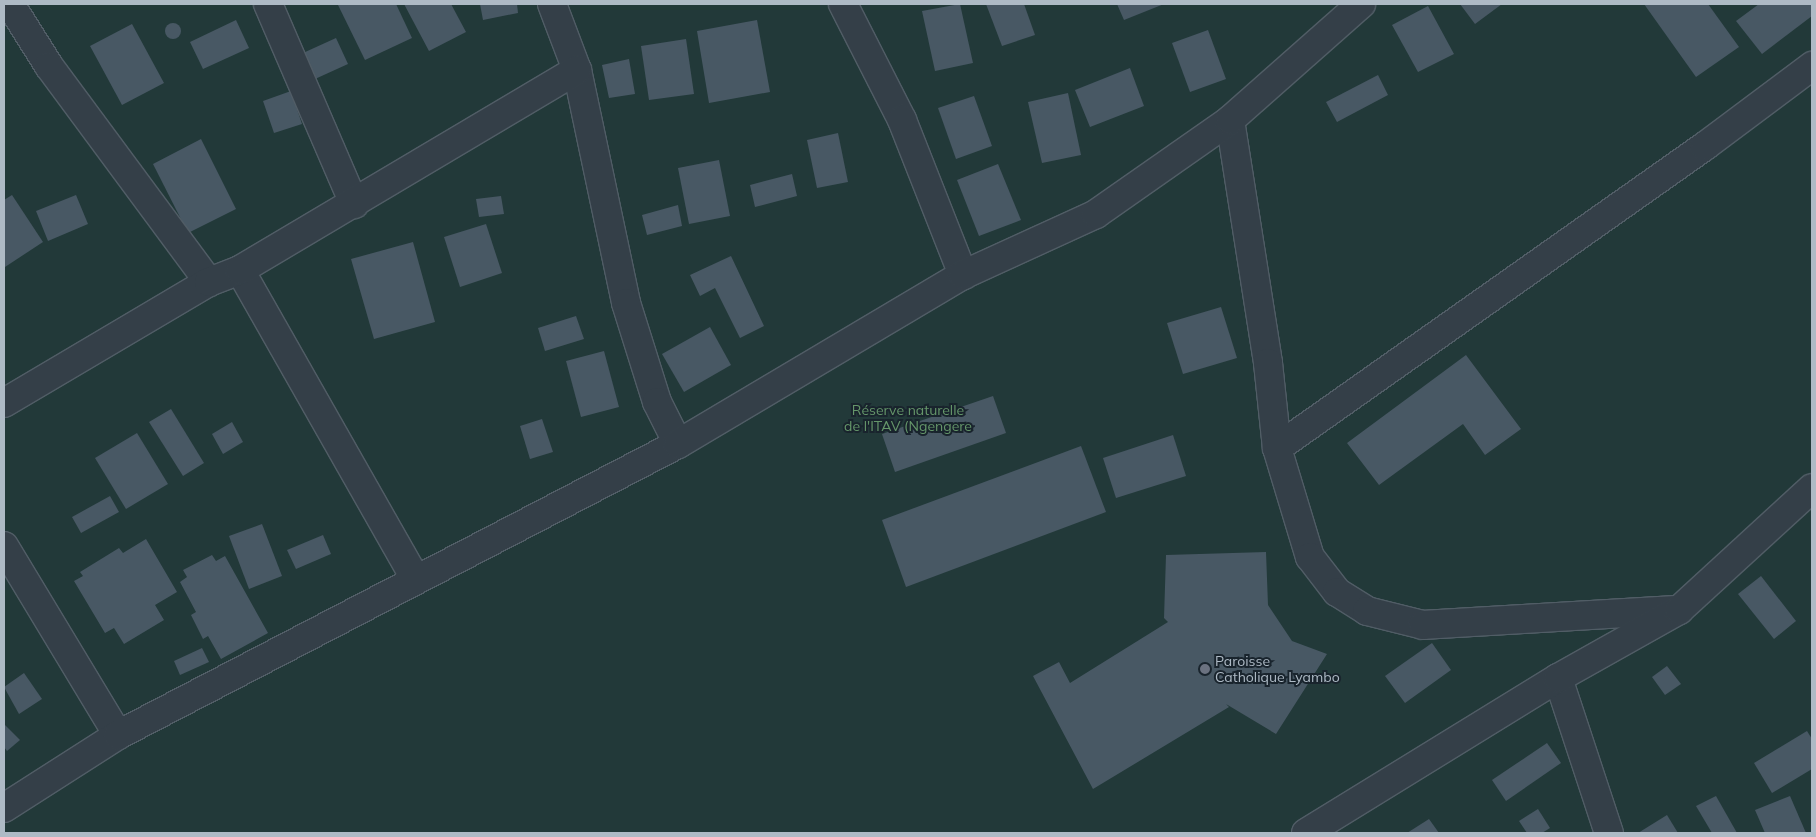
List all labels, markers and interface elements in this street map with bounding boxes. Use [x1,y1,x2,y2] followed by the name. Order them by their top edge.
[844,402,972,434] park label: Réserve naturelle de l'ITAV (Ngengere
[1215,653,1340,686] place label: Paroisse Catholique Lyambo
[1199,663,1211,675] marker: Paroisse Catholique Lyambo

